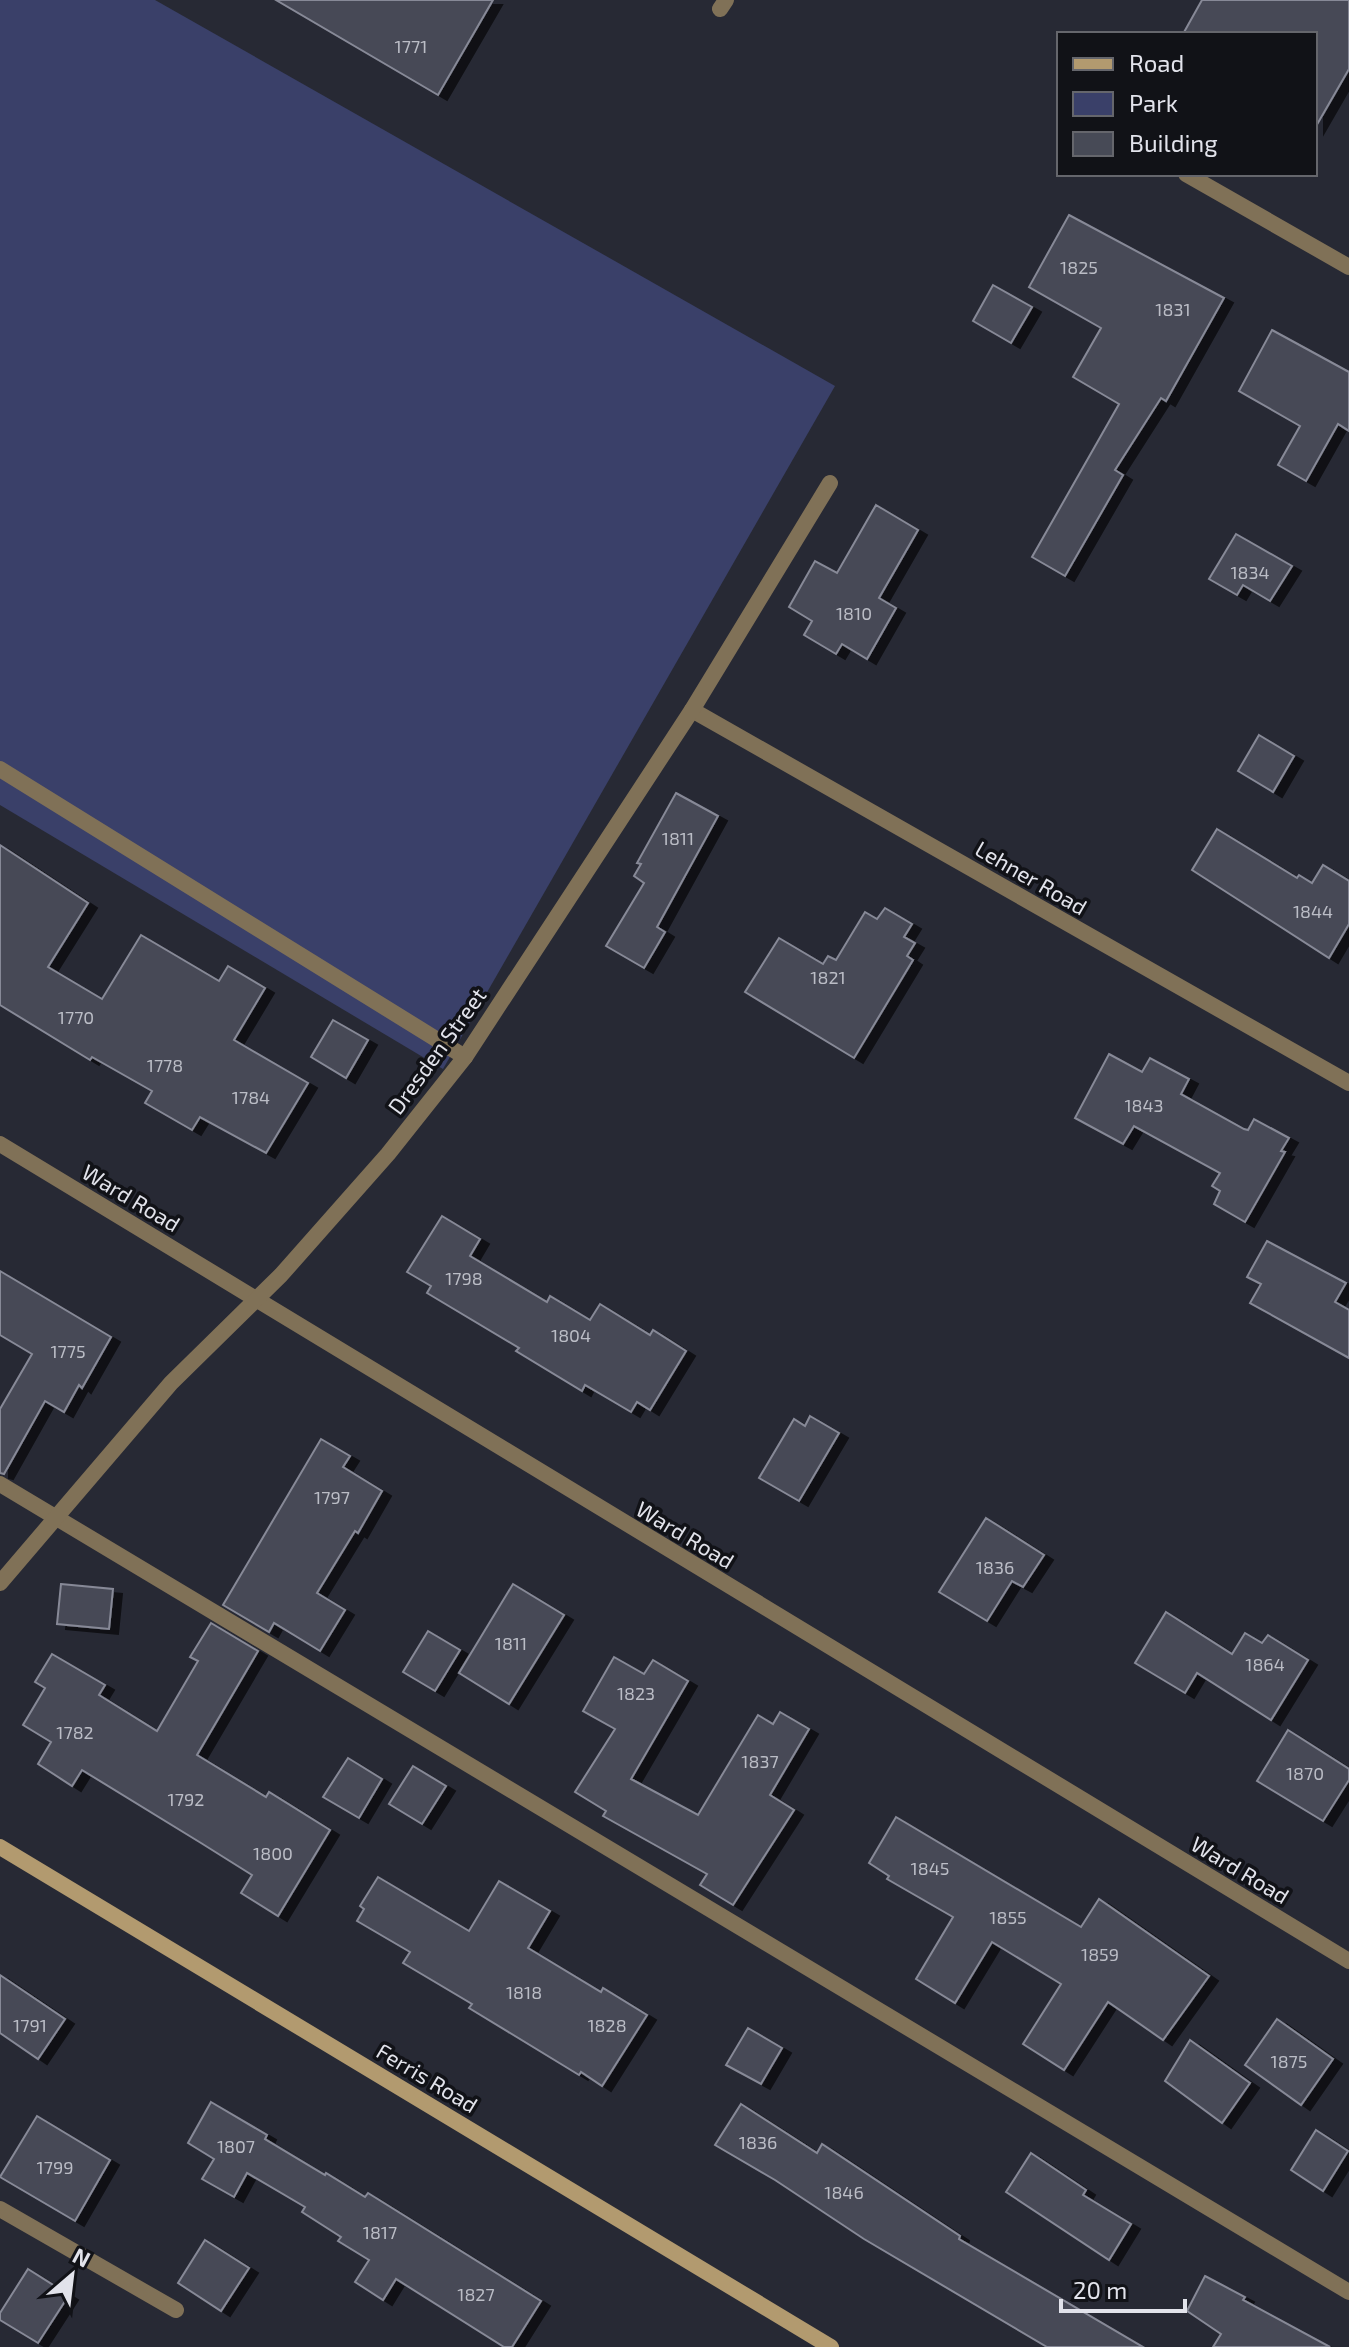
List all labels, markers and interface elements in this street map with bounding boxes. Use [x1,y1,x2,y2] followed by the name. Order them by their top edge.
[1057,32,1317,176] legend
[395,35,427,57] house number: 1771
[1129,48,1184,77] text: Road
[1129,88,1178,117] text: Park
[1129,128,1218,157] text: Building
[1060,256,1098,278] house number: 1825
[1155,298,1191,320] house number: 1831
[1230,561,1270,583] house number: 1834
[836,602,872,624] house number: 1810
[662,827,694,849] house number: 1811
[971,835,1092,919] street label: Lehner Road
[1293,900,1333,922] house number: 1844
[810,966,846,988] house number: 1821
[382,982,491,1118] street label: Dresden Street
[58,1006,94,1028] house number: 1770
[147,1054,183,1076] house number: 1778
[232,1086,270,1108] house number: 1784
[1124,1094,1164,1116] house number: 1843
[78,1158,185,1236] street label: Ward Road
[445,1267,483,1289] house number: 1798
[551,1324,591,1346] house number: 1804
[50,1340,86,1362] house number: 1775
[314,1486,350,1508] house number: 1797
[632,1495,739,1573] street label: Ward Road
[976,1556,1014,1578] house number: 1836
[495,1632,527,1654] house number: 1811
[1245,1653,1285,1675] house number: 1864
[617,1682,655,1704] house number: 1823
[56,1721,94,1743] house number: 1782
[741,1750,779,1772] house number: 1837
[1286,1762,1324,1784] house number: 1870
[168,1788,204,1810] house number: 1792
[1187,1830,1294,1908] street label: Ward Road
[253,1842,293,1864] house number: 1800
[911,1857,949,1879] house number: 1845
[989,1906,1027,1928] house number: 1855
[1081,1943,1119,1965] house number: 1859
[506,1981,542,2003] house number: 1818
[13,2014,47,2036] house number: 1791
[587,2014,627,2036] house number: 1828
[372,2037,483,2117] street label: Ferris Road
[1271,2050,1307,2072] house number: 1875
[739,2131,777,2153] house number: 1836
[217,2135,255,2157] house number: 1807
[37,2156,73,2178] house number: 1799
[824,2181,864,2203] house number: 1846
[363,2221,397,2243] house number: 1817
[32,2235,112,2315] north arrow
[69,2241,95,2272] text: N
[1061,2263,1185,2313] scale bar
[1073,2275,1127,2304] text: 20 m
[457,2283,495,2305] house number: 1827

